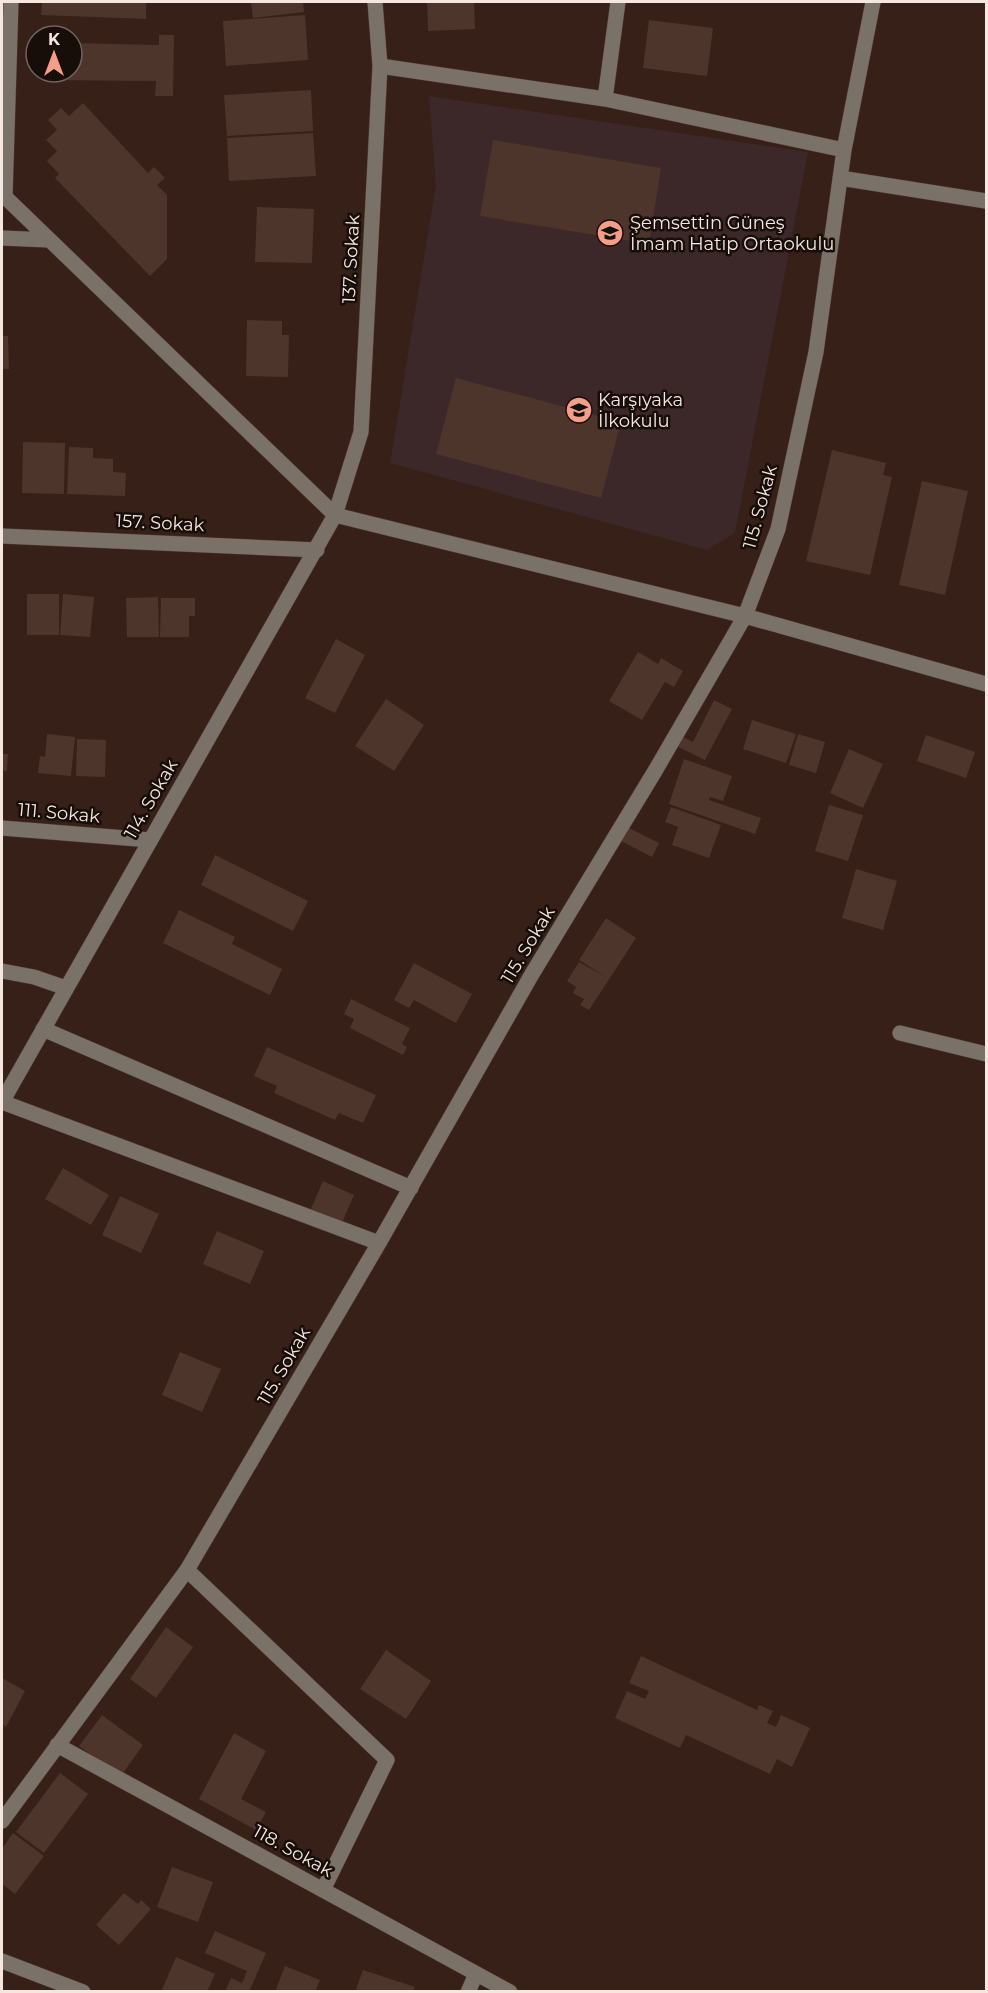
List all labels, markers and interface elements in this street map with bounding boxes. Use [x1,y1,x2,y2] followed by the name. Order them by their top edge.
[24,24,84,84] north arrow
[48,30,61,49] text: K
[630,212,834,255] place label: Şemsettin Güneş İmam Hatip Ortaokulu
[338,214,364,304] street label: 137. Sokak
[595,218,625,248] school or university icon: Şemsettin Güneş İmam Hatip Ortaokulu
[598,389,683,432] place label: Karşıyaka İlkokulu
[564,395,594,425] school or university icon: Karşıyaka İlkokulu
[738,462,782,551] street label: 115. Sokak
[115,510,205,536] street label: 157. Sokak
[119,755,183,843] street label: 114. Sokak
[17,798,101,828] street label: 111. Sokak
[496,902,560,988] street label: 115. Sokak
[253,1323,315,1409] street label: 115. Sokak
[249,1820,337,1882] street label: 118. Sokak

